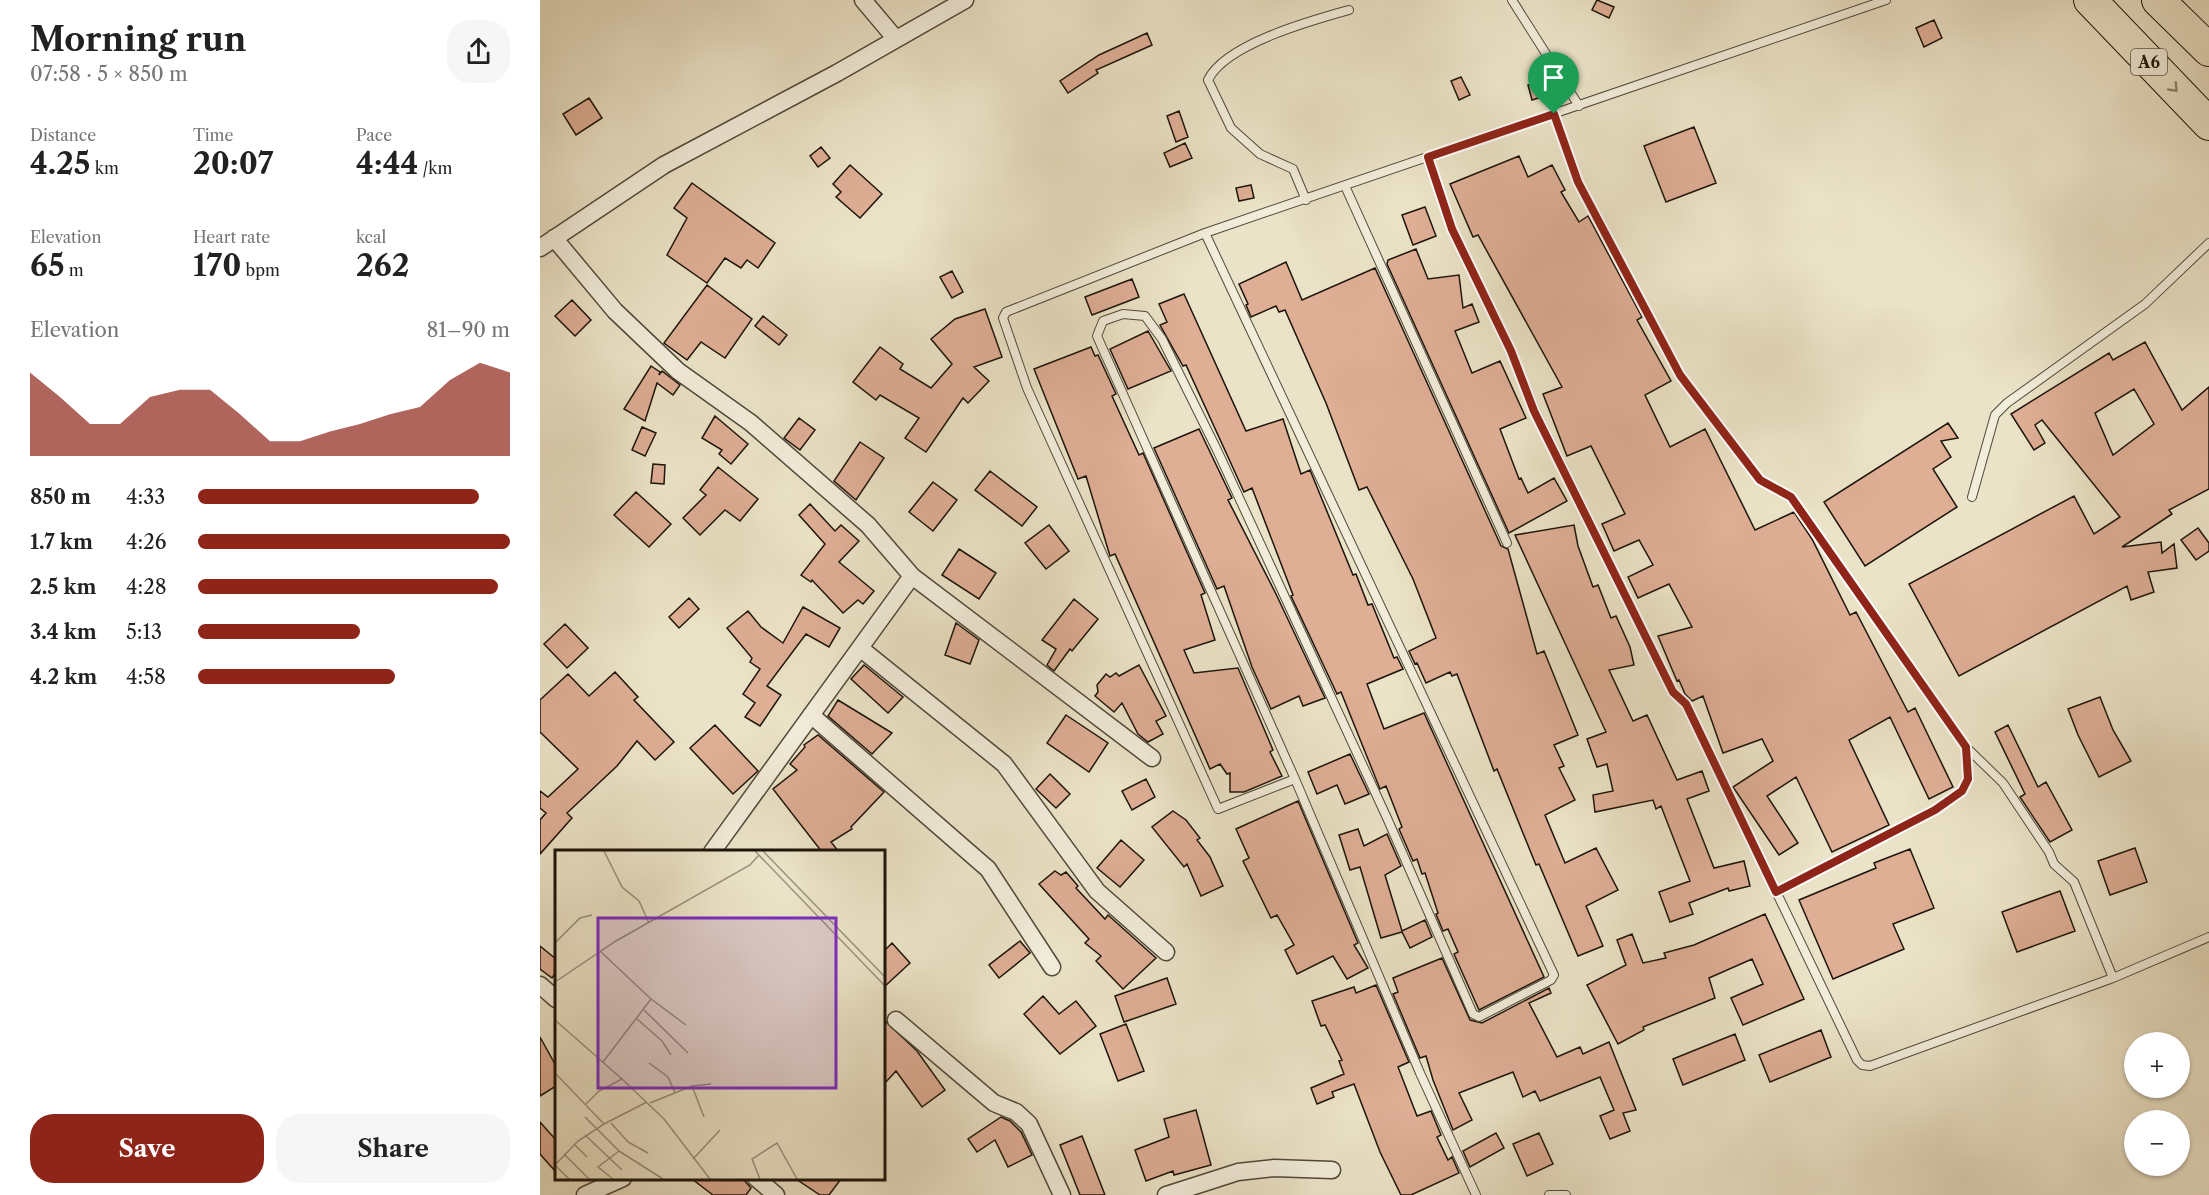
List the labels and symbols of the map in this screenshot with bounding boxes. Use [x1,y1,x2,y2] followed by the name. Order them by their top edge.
[2131,49,2167,75] road number: A6
[1528,52,1579,114] pin
[2166,80,2177,91] one-way arrow
[555,850,885,1180] inset map

